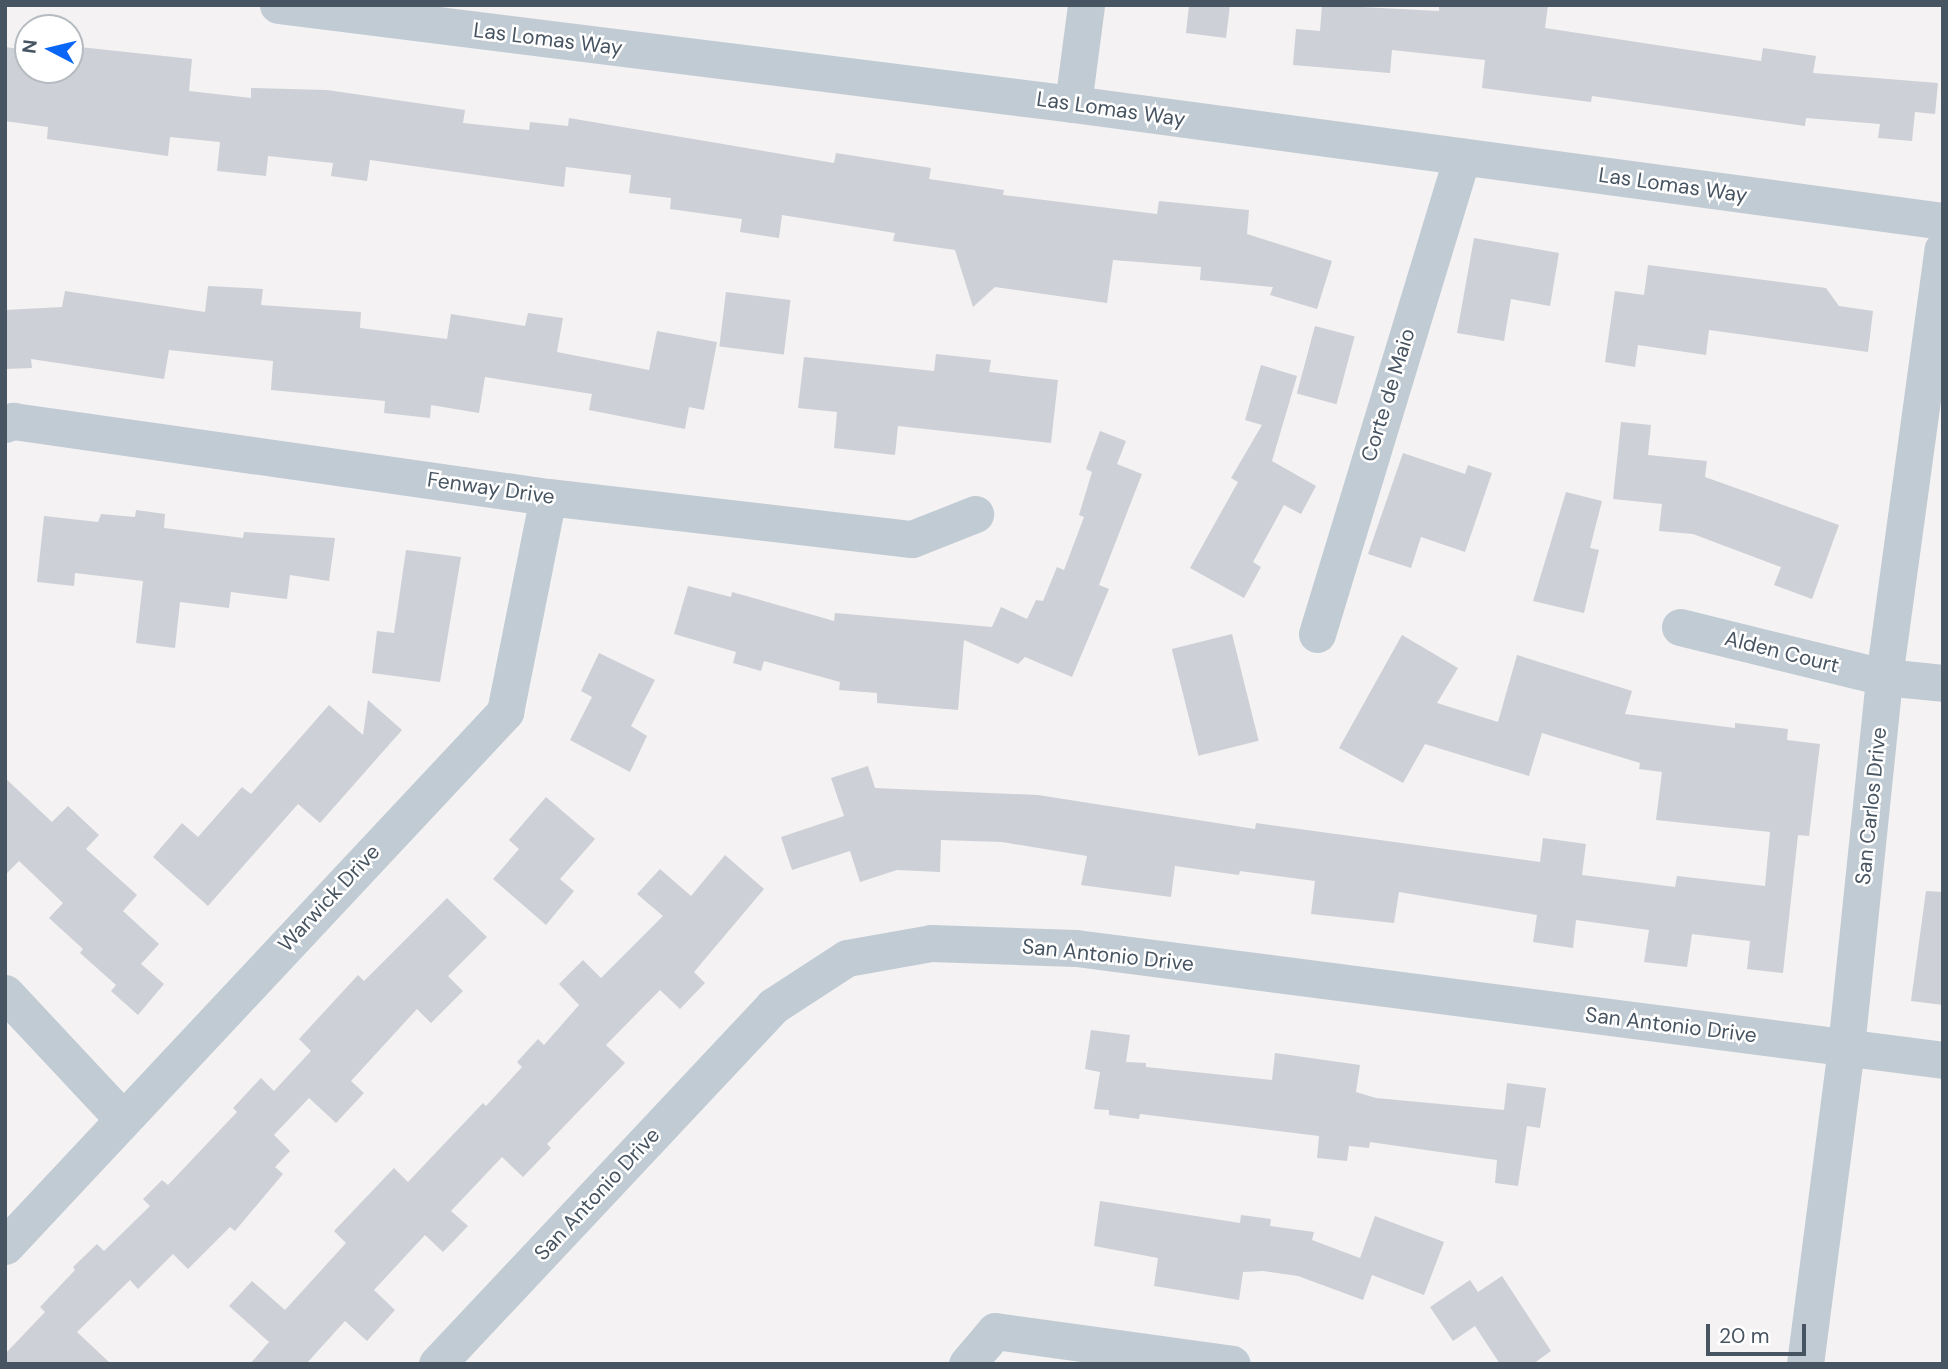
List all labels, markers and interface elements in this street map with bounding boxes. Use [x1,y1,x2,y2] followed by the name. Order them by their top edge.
[14,14,84,84] north arrow
[472,17,624,61] street label: Las Lomas Way
[16,38,43,55] text: N
[1035,86,1187,132] street label: Las Lomas Way
[1597,162,1749,208] street label: Las Lomas Way
[1356,325,1420,465] street label: Corte de Maio
[426,467,556,509] street label: Fenway Drive
[1722,626,1842,678] street label: Alden Court
[1850,726,1892,886] street label: San Carlos Drive
[273,839,385,957] street label: Warwick Drive
[1021,933,1195,977] street label: San Antonio Drive
[1584,1002,1758,1048] street label: San Antonio Drive
[529,1122,665,1266] street label: San Antonio Drive
[1710,1310,1810,1354] scale bar
[1719,1322,1770,1350] text: 20 m

